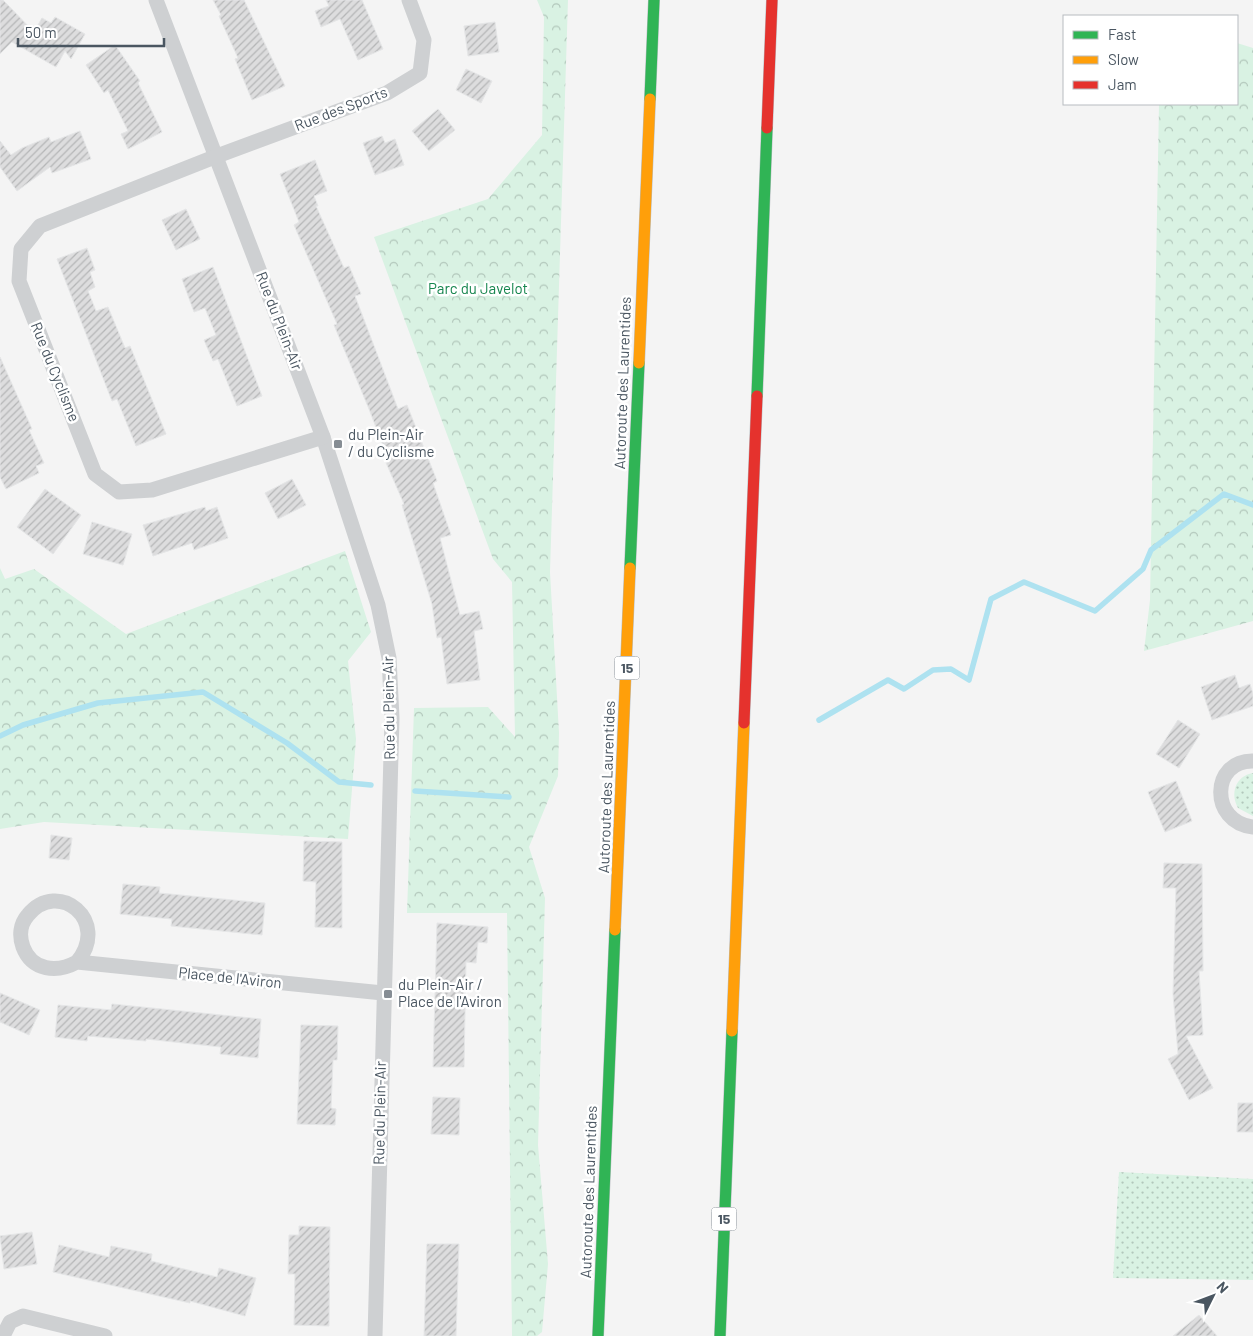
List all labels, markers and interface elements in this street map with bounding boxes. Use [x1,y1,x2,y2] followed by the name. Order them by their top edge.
[18,15,164,47] scale bar
[1063,15,1238,105] legend
[25,23,57,41] text: 50 m
[1108,25,1136,43] text: Fast
[1108,50,1139,68] text: Slow
[1108,75,1137,93] text: Jam
[292,82,390,134] street label: Rue des Sports
[253,269,307,373] street label: Rue du Plein-Air
[428,279,528,297] park label: Parc du Javelot
[610,296,634,470] street label: Autoroute des Laurentides
[28,319,84,424] street label: Rue du Cyclisme
[348,425,435,460] place label: du Plein-Air / du Cyclisme
[332,438,344,450] marker: du Plein-Air / du Cyclisme
[378,655,398,760] street label: Rue du Plein-Air
[614,656,640,680] road number: 15
[594,700,618,874] street label: Autoroute des Laurentides
[178,963,283,991] street label: Place de l'Aviron
[398,975,502,1010] place label: du Plein-Air / Place de l'Aviron
[382,988,394,1000] marker: du Plein-Air / Place de l'Aviron
[369,1060,389,1165] street label: Rue du Plein-Air
[576,1105,600,1279] street label: Autoroute des Laurentides
[712,1208,736,1230] road number: 15
[1188,1271,1238,1321] north arrow
[1214,1278,1232,1296] text: N

